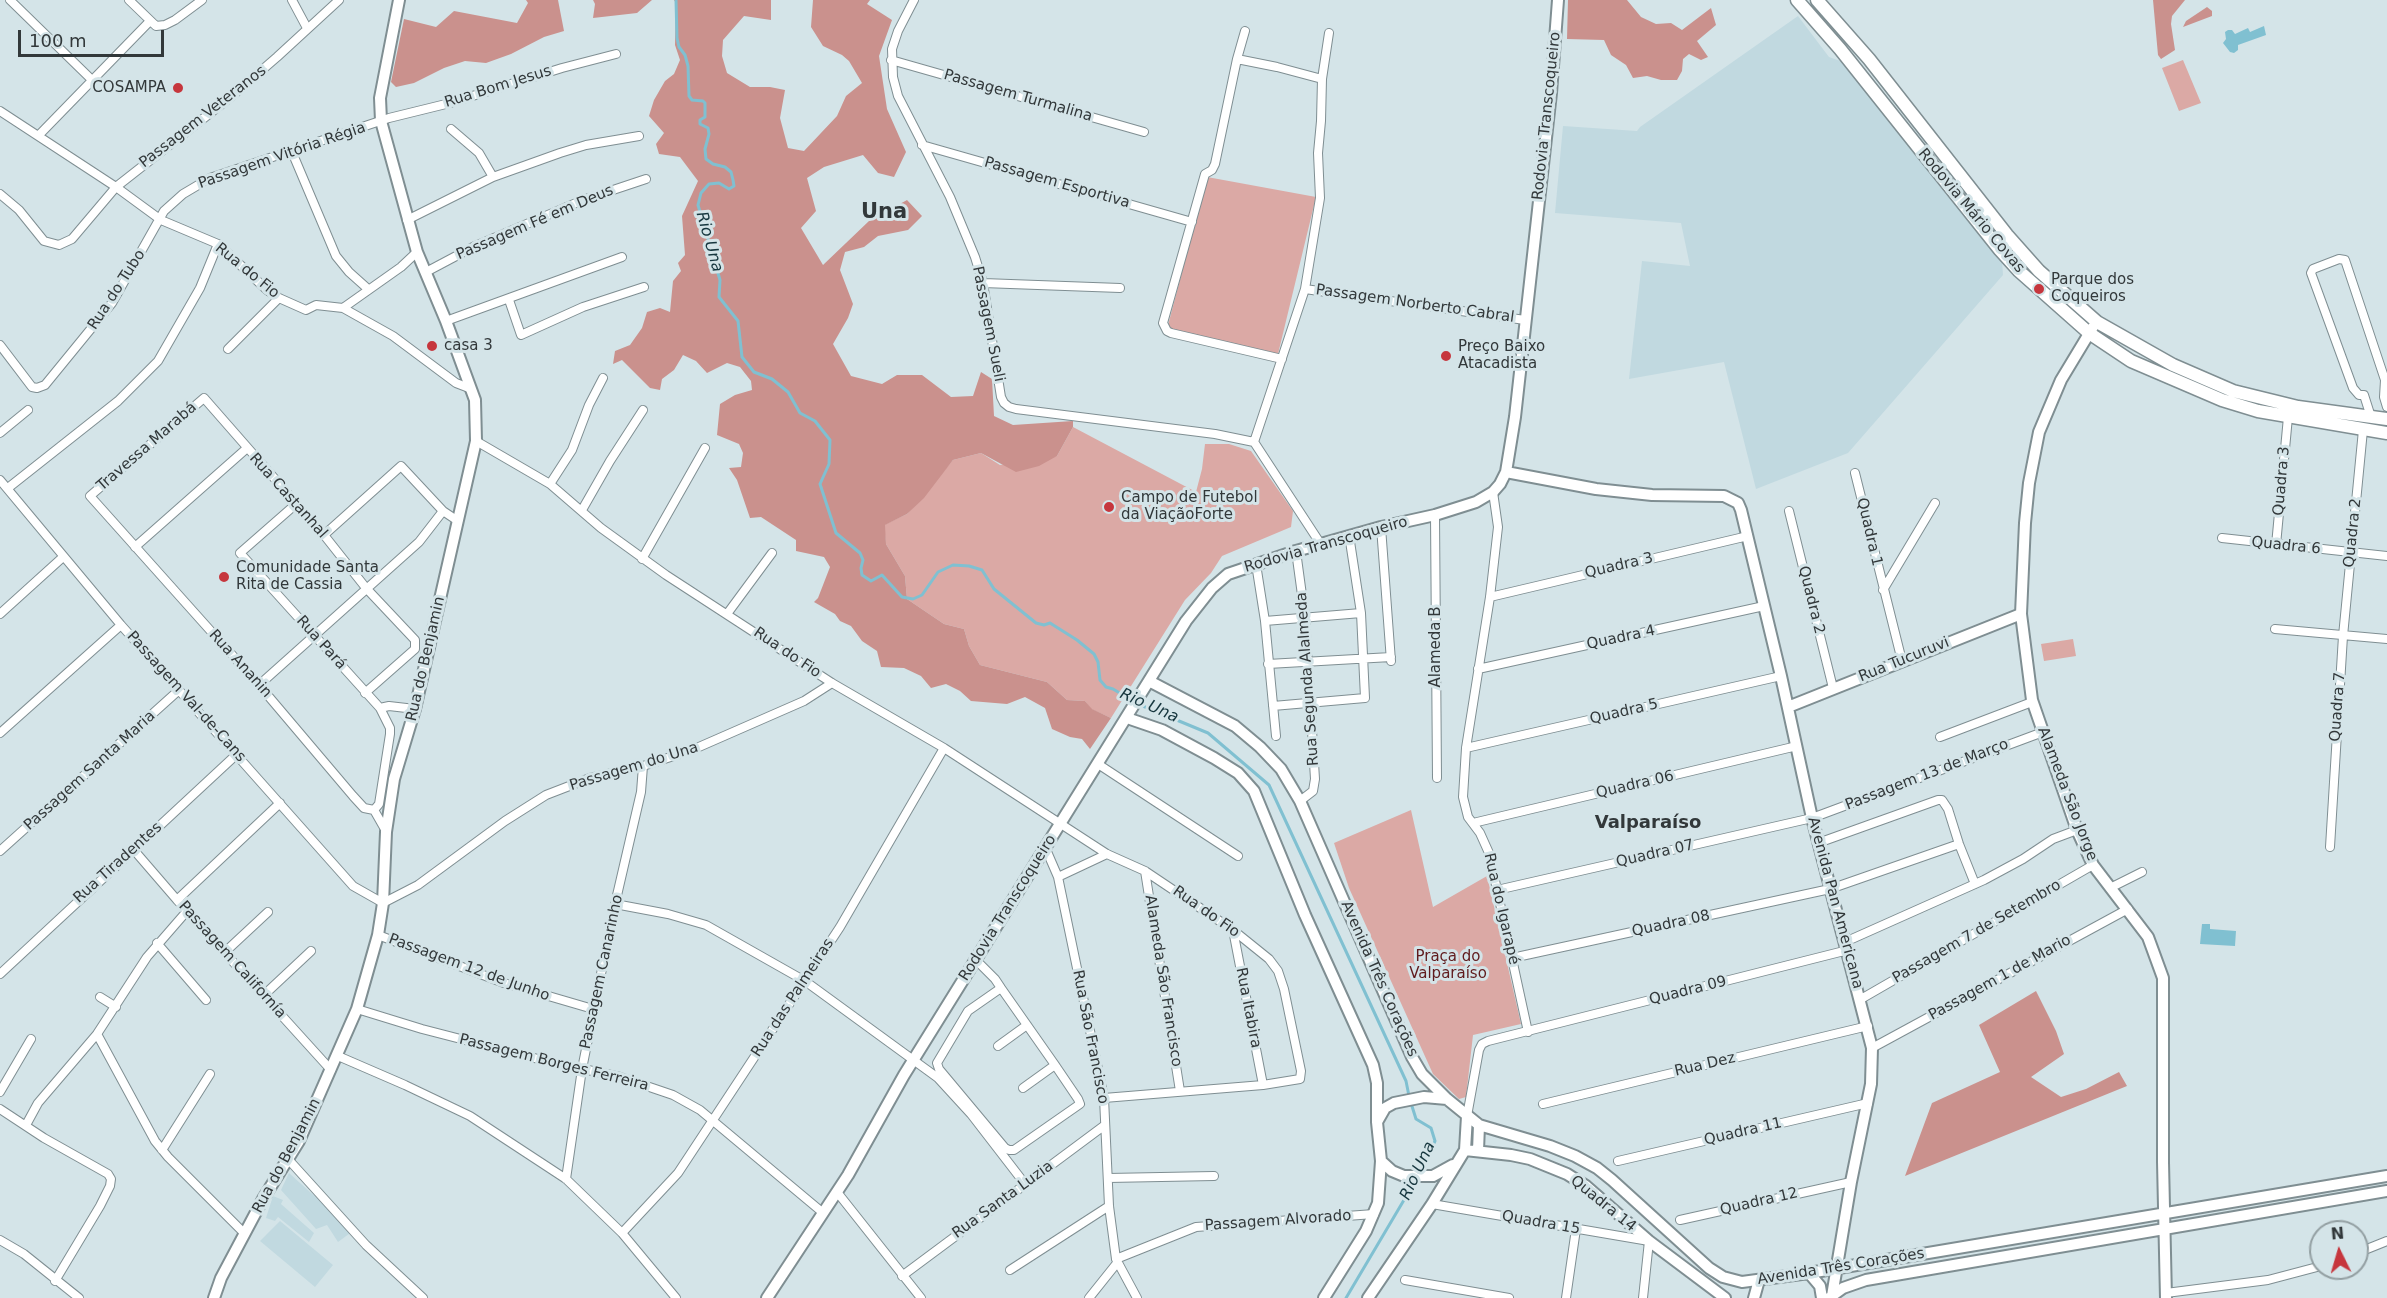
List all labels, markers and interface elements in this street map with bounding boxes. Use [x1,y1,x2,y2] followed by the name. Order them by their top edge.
[21,18,166,56] scale bar
[29,30,87,51] text: 100 m
[1529,31,1565,201] street label: Rodovia Transcoqueiro
[136,62,270,172] street label: Passagem Veteranos
[442,62,554,112] street label: Rua Bom Jesus
[942,66,1094,126] street label: Passagem Turmalina
[92,79,166,97] place label: COSAMPA
[171,81,185,95] marker: COSAMPA
[196,119,368,193] street label: Passagem Vitória Régia
[1914,145,2028,277] street label: Rodovia Mário Covas
[982,154,1132,212] street label: Passagem Esportiva
[454,182,616,264] street label: Passagem Fé em Deus
[861,200,907,226] district label: Una
[691,210,727,274] water label: Rio Una
[211,240,283,302] street label: Rua do Fio
[84,247,150,333] street label: Rua do Tubo
[968,265,1008,383] street label: Passagem Sueli
[2051,271,2134,306] place label: Parque dos Coqueiros
[1314,281,1516,327] street label: Passagem Norberto Cabral
[2032,282,2046,296] marker: Parque dos Coqueiros
[444,337,493,355] place label: casa 3
[1458,338,1545,373] place label: Preço Baixo Atacadista
[425,339,439,353] marker: casa 3
[1439,349,1453,363] marker: Preço Baixo Atacadista
[93,399,201,495] street label: Travessa Marabá
[2270,445,2294,517] street label: Quadra 3
[245,450,331,542] street label: Rua Castanhal
[1121,489,1258,524] place label: Campo de Futebol da ViaçãoForte
[1852,496,1886,568] street label: Quadra 1
[2340,497,2366,569] street label: Quadra 2
[1102,500,1116,514] marker: Campo de Futebol da ViaçãoForte
[1242,513,1410,577] street label: Rodovia Transcoqueiro
[2250,533,2322,559] street label: Quadra 6
[1583,549,1655,583] street label: Quadra 3
[236,559,379,594] place label: Comunidade Santa Rita de Cassia
[1794,564,1828,636] street label: Quadra 2
[217,570,231,584] marker: Comunidade Santa Rita de Cassia
[1293,591,1323,767] street label: Rua Segunda Alalmeda
[403,595,449,723] street label: Rua do Benjamin
[1427,606,1445,688] street label: Alameda B
[292,612,350,674] street label: Rua Pará
[1585,622,1657,654] street label: Quadra 4
[750,624,824,682] street label: Rua do Fio
[205,626,275,702] street label: Rua Ananin
[123,628,249,766] street label: Passagem Val-de-Cans
[1856,634,1952,686] street label: Rua Tucuruvi
[2327,672,2349,742] street label: Quadra 7
[1117,685,1181,727] water label: Rio Una
[1588,695,1660,729] street label: Quadra 5
[21,707,159,835] street label: Passagem Santa Maria
[2033,725,2101,863] street label: Alameda São Jorge
[1843,736,2011,814] street label: Passagem 13 de Março
[567,739,701,795] street label: Passagem do Una
[1594,767,1676,803] street label: Quadra 06
[1595,812,1701,834] district label: Valparaíso
[1803,815,1867,991] street label: Avenida Pan Americana
[70,819,166,907] street label: Rua Tiradentes
[956,832,1060,984] street label: Rodovia Transcoqueiro
[1614,836,1696,872] street label: Quadra 07
[1479,851,1523,967] street label: Rua do Igarapé
[1890,876,2064,988] street label: Passagem 7 de Setembro
[1169,882,1243,942] street label: Rua do Fio
[577,893,627,1051] street label: Passagem Canarinho
[1141,894,1185,1068] street label: Alameda São Francisco
[175,898,289,1022] street label: Passagem Californía
[1336,898,1422,1060] street label: Avenida Três Corações
[1630,907,1712,941] street label: Quadra 08
[386,930,552,1006] street label: Passagem 12 de Junho
[1926,931,2074,1025] street label: Passagem 1 de Mario
[748,935,838,1061] street label: Rua das Palmeiras
[1409,948,1487,983] park label: Praça do Valparaíso
[1231,966,1265,1050] street label: Rua Itabira
[1068,969,1112,1105] street label: Rua São Francisco
[1647,973,1729,1009] street label: Quadra 09
[457,1031,651,1095] street label: Passagem Borges Ferreira
[1673,1049,1737,1081] street label: Rua Dez
[249,1096,325,1216] street label: Rua do Benjamin
[1702,1114,1784,1150] street label: Quadra 11
[1396,1139,1440,1203] water label: Rio Una
[949,1157,1057,1243] street label: Rua Santa Luzia
[1567,1172,1639,1236] street label: Quadra 14
[1718,1184,1800,1220] street label: Quadra 12
[1204,1207,1352,1235] street label: Passagem Alvorado
[1500,1207,1582,1239] street label: Quadra 15
[2309,1220,2369,1280] north arrow
[2330,1224,2345,1244] text: N
[1756,1245,1926,1289] street label: Avenida Três Corações

